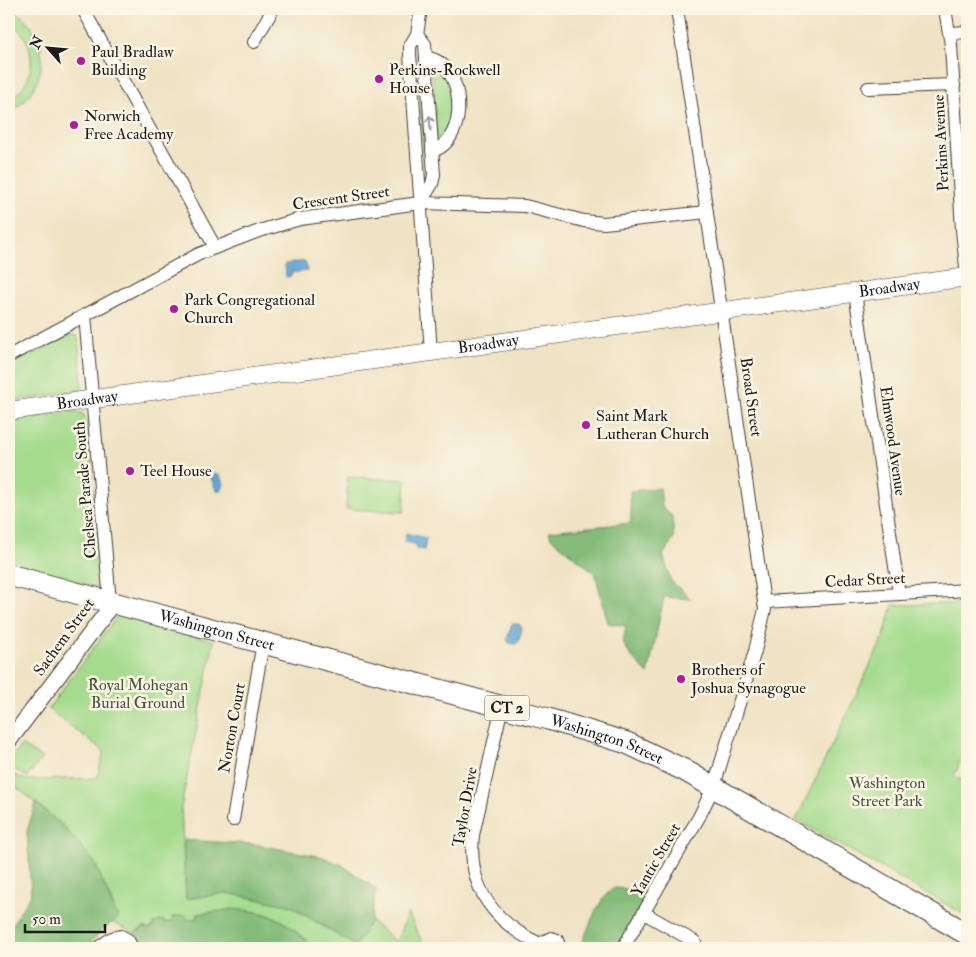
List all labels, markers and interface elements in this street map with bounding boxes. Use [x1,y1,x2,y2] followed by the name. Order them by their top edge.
[22,22,72,72] north arrow
[26,32,47,53] text: N
[91,42,175,80] place label: Paul Bradlaw Building
[75,55,87,67] marker: Paul Bradlaw Building
[389,60,501,98] place label: Perkins-Rockwell House
[373,73,385,85] marker: Perkins-Rockwell House
[928,94,954,192] street label: Perkins Avenue
[84,106,174,144] place label: Norwich Free Academy
[426,115,435,131] one-way arrow
[68,119,80,131] marker: Norwich Free Academy
[291,181,391,215] street label: Crescent Street
[857,274,922,302] street label: Broadway
[184,290,315,328] place label: Park Congregational Church
[168,303,180,315] marker: Park Congregational Church
[456,330,521,358] street label: Broadway
[736,356,766,438] street label: Broad Street
[875,385,911,497] street label: Elmwood Avenue
[55,386,120,414] street label: Broadway
[596,406,710,444] place label: Saint Mark Lutheran Church
[580,419,592,431] marker: Saint Mark Lutheran Church
[69,420,101,559] street label: Chelsea Parade South
[140,461,212,481] place label: Teel House
[124,465,136,477] marker: Teel House
[824,568,906,592] street label: Cedar Street
[29,594,99,680] street label: Sachem Street
[156,605,277,655] street label: Washington Street
[690,660,806,699] place label: Brothers of Joshua Synagogue
[675,673,687,685] marker: Brothers of Joshua Synagogue
[88,675,188,713] park label: Royal Mohegan Burial Ground
[214,681,250,775] street label: Norton Court
[484,696,530,720] road number: CT 2
[547,710,666,769] street label: Washington Street
[448,765,482,849] street label: Taylor Drive
[848,773,925,811] park label: Washington Street Park
[627,819,685,901] street label: Yantic Street
[25,902,105,934] scale bar
[32,910,61,929] text: 50 m

